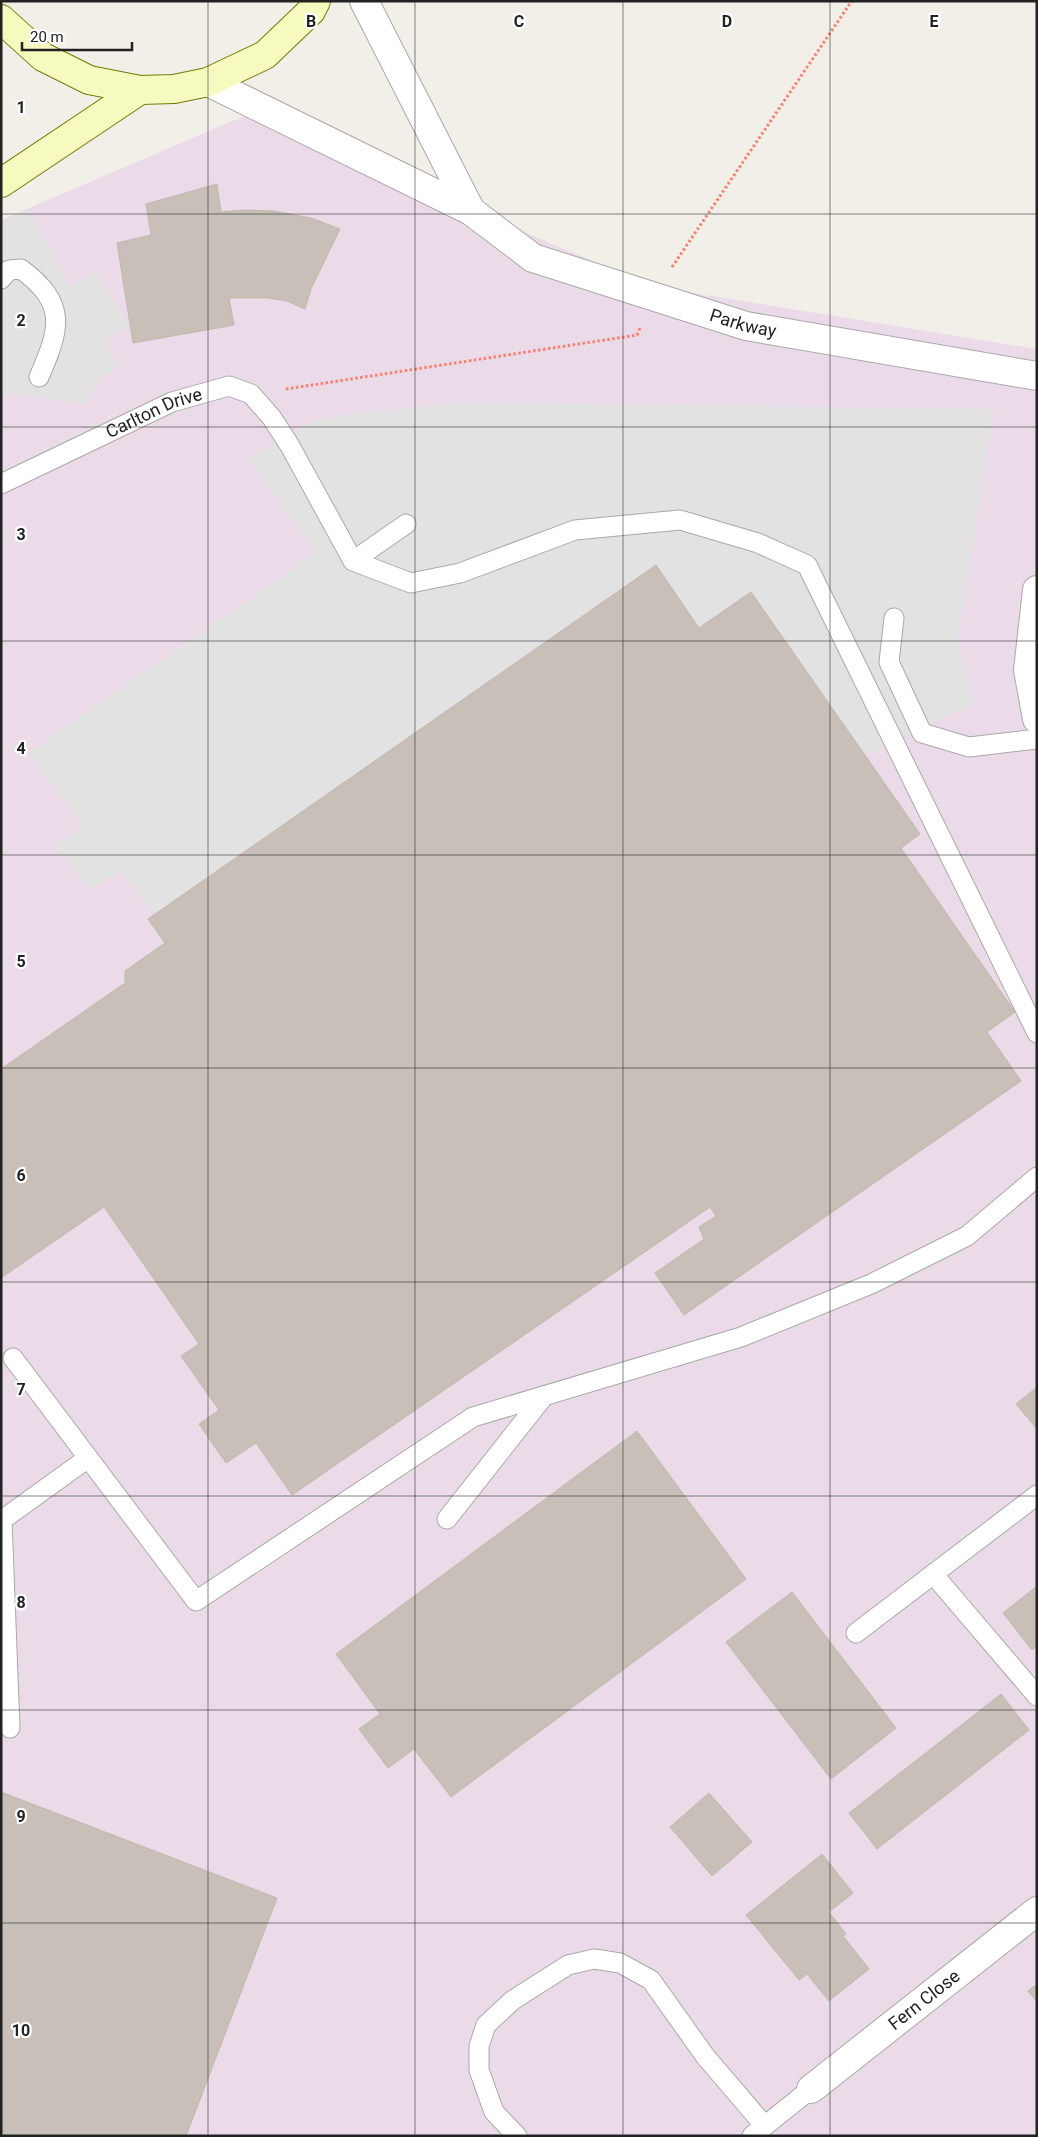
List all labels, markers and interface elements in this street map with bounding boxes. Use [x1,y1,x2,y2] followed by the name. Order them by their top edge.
[306,12,316,31] text: B
[514,12,524,31] text: C
[722,12,732,31] text: D
[930,12,939,31] text: E
[22,20,132,52] scale bar
[30,28,64,46] text: 20 m
[16,98,26,117] text: 1
[707,304,779,341] street label: Parkway
[16,311,26,330] text: 2
[102,383,204,442] street label: Carlton Drive
[16,525,26,544] text: 3
[16,739,26,758] text: 4
[16,952,26,971] text: 5
[16,1166,26,1185] text: 6
[16,1380,26,1399] text: 7
[16,1593,26,1612] text: 8
[16,1807,26,1826] text: 9
[884,1965,964,2034] street label: Fern Close
[12,2021,30,2040] text: 10

